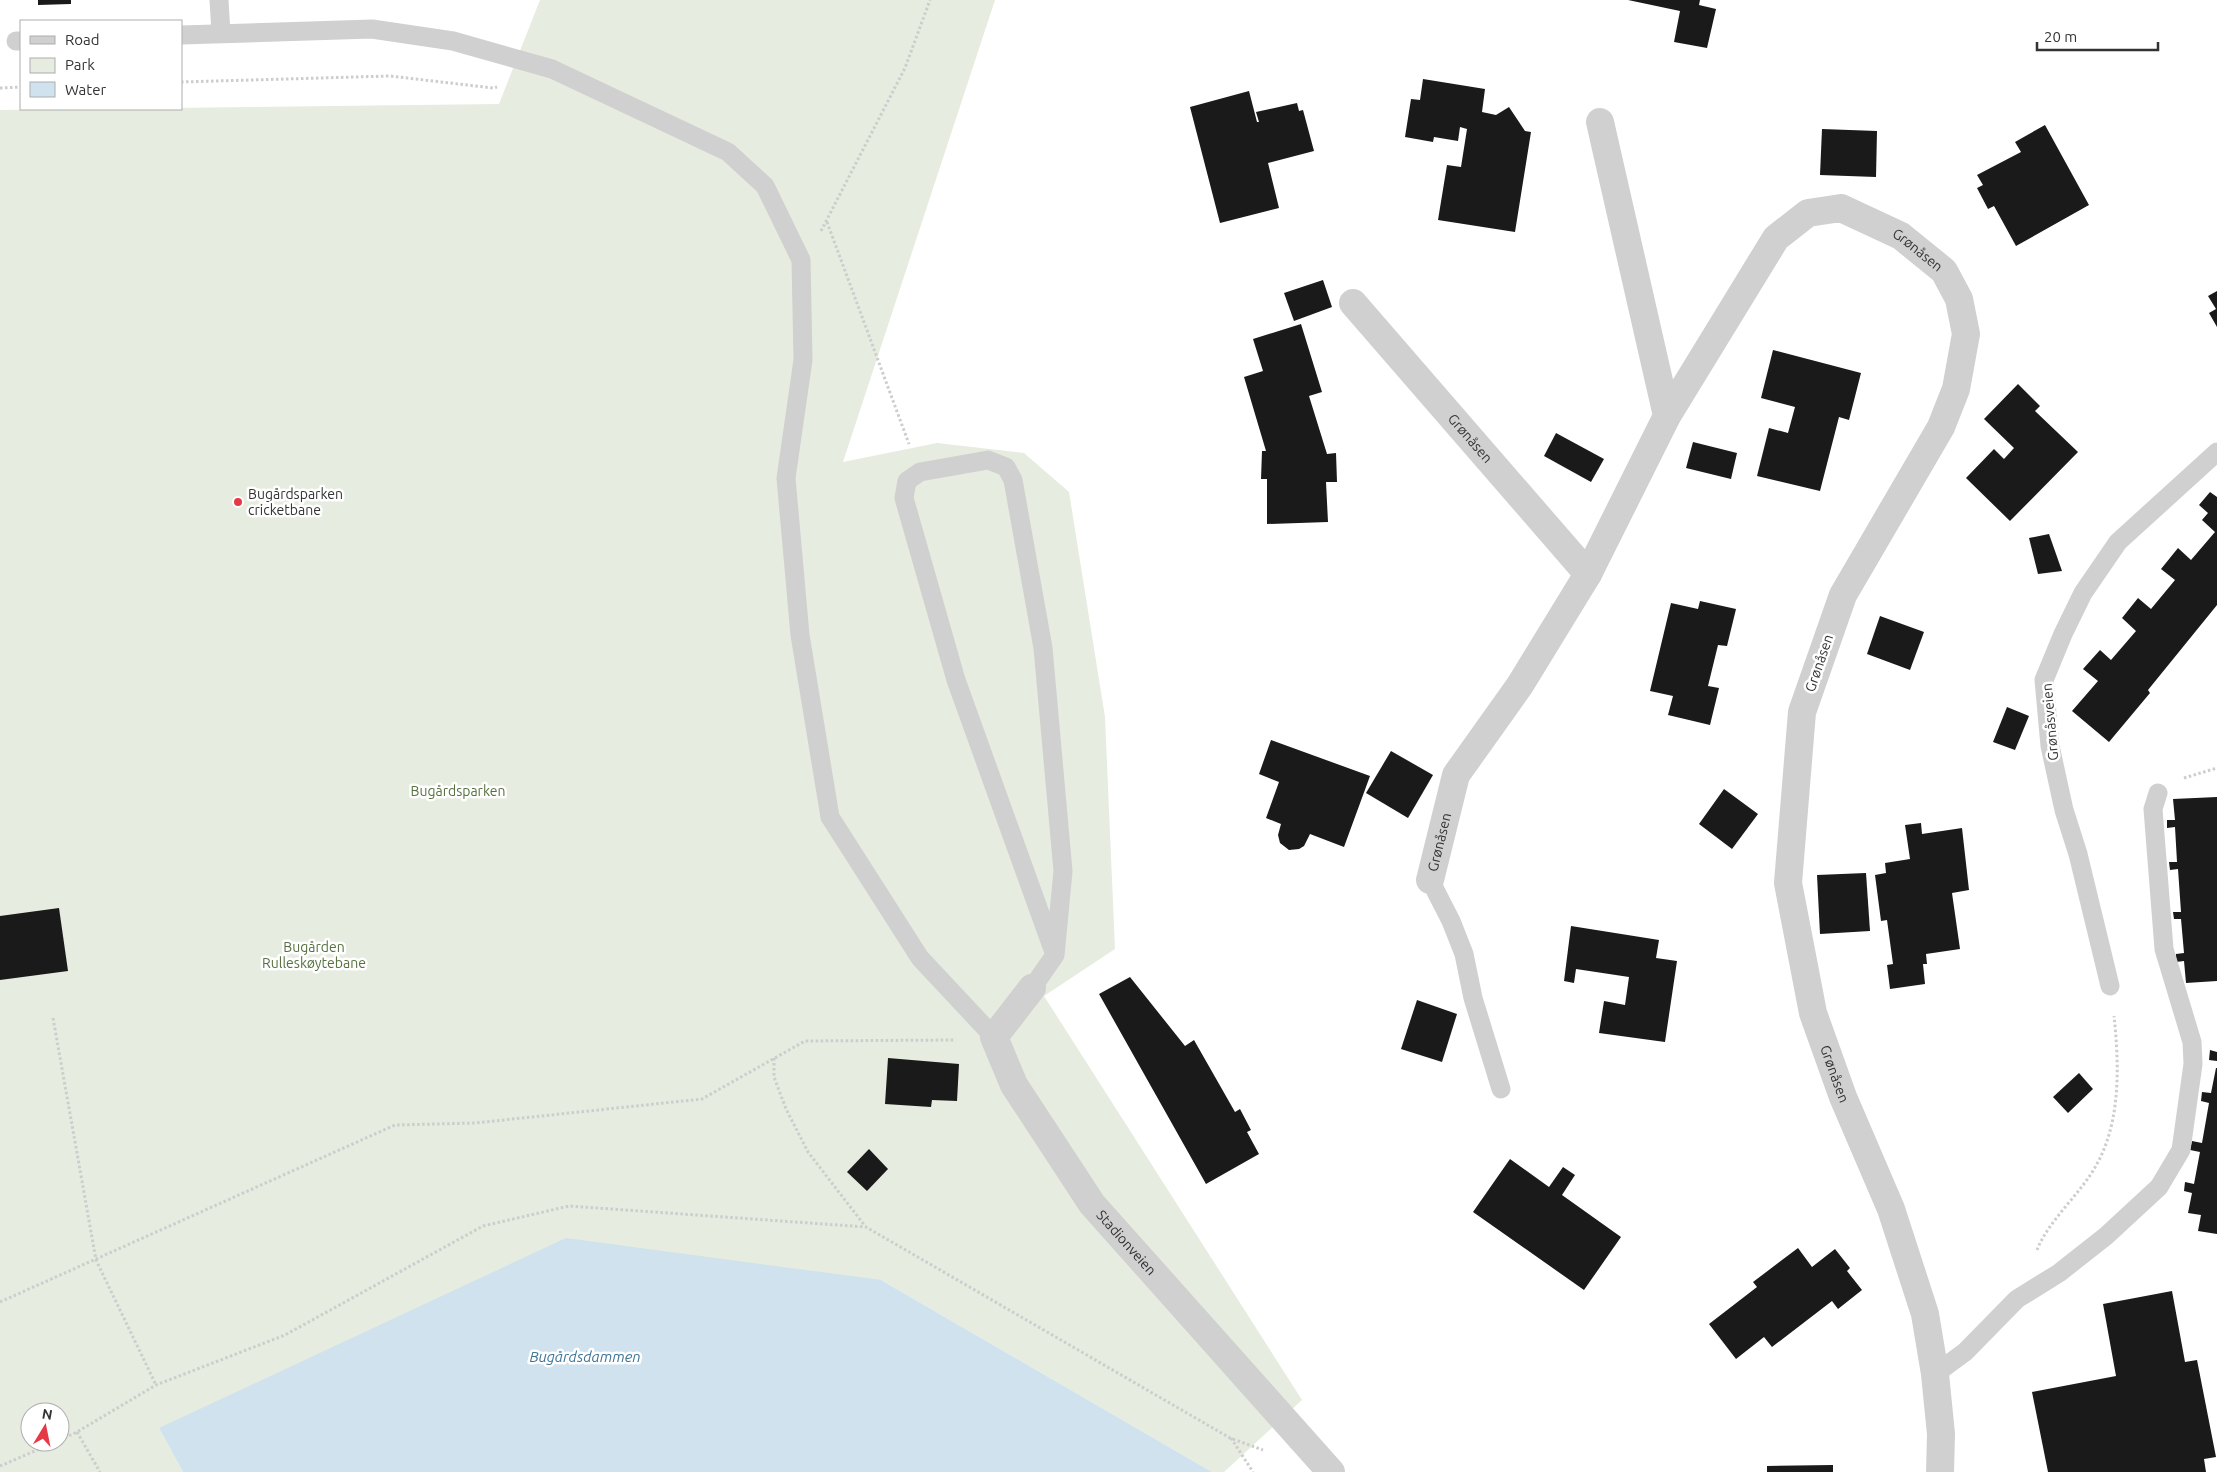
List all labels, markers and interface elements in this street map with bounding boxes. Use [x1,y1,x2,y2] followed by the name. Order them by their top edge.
[20,20,182,110] legend
[2037,20,2158,52] scale bar
[2044,28,2077,45] text: 20 m
[65,31,100,48] text: Road
[65,56,95,73] text: Park
[65,81,106,98] text: Water
[1890,225,1946,275] street label: Grønåsen
[1445,410,1496,466] street label: Grønåsen
[248,486,343,518] place label: Bugårdsparken cricketbane
[232,496,244,508] marker: Bugårdsparken cricketbane
[1802,632,1836,694] street label: Grønåsen
[2039,683,2061,761] street label: Grønåsveien
[411,783,505,799] park label: Bugårdsparken
[1424,811,1454,873] street label: Grønåsen
[262,939,366,971] park label: Bugården Rulleskøytebane
[1817,1043,1852,1105] street label: Grønåsen
[1093,1207,1160,1278] street label: Stadionveien
[529,1348,641,1365] water label: Bugårdsdammen
[20,1402,70,1452] north arrow
[41,1405,54,1423] text: N

